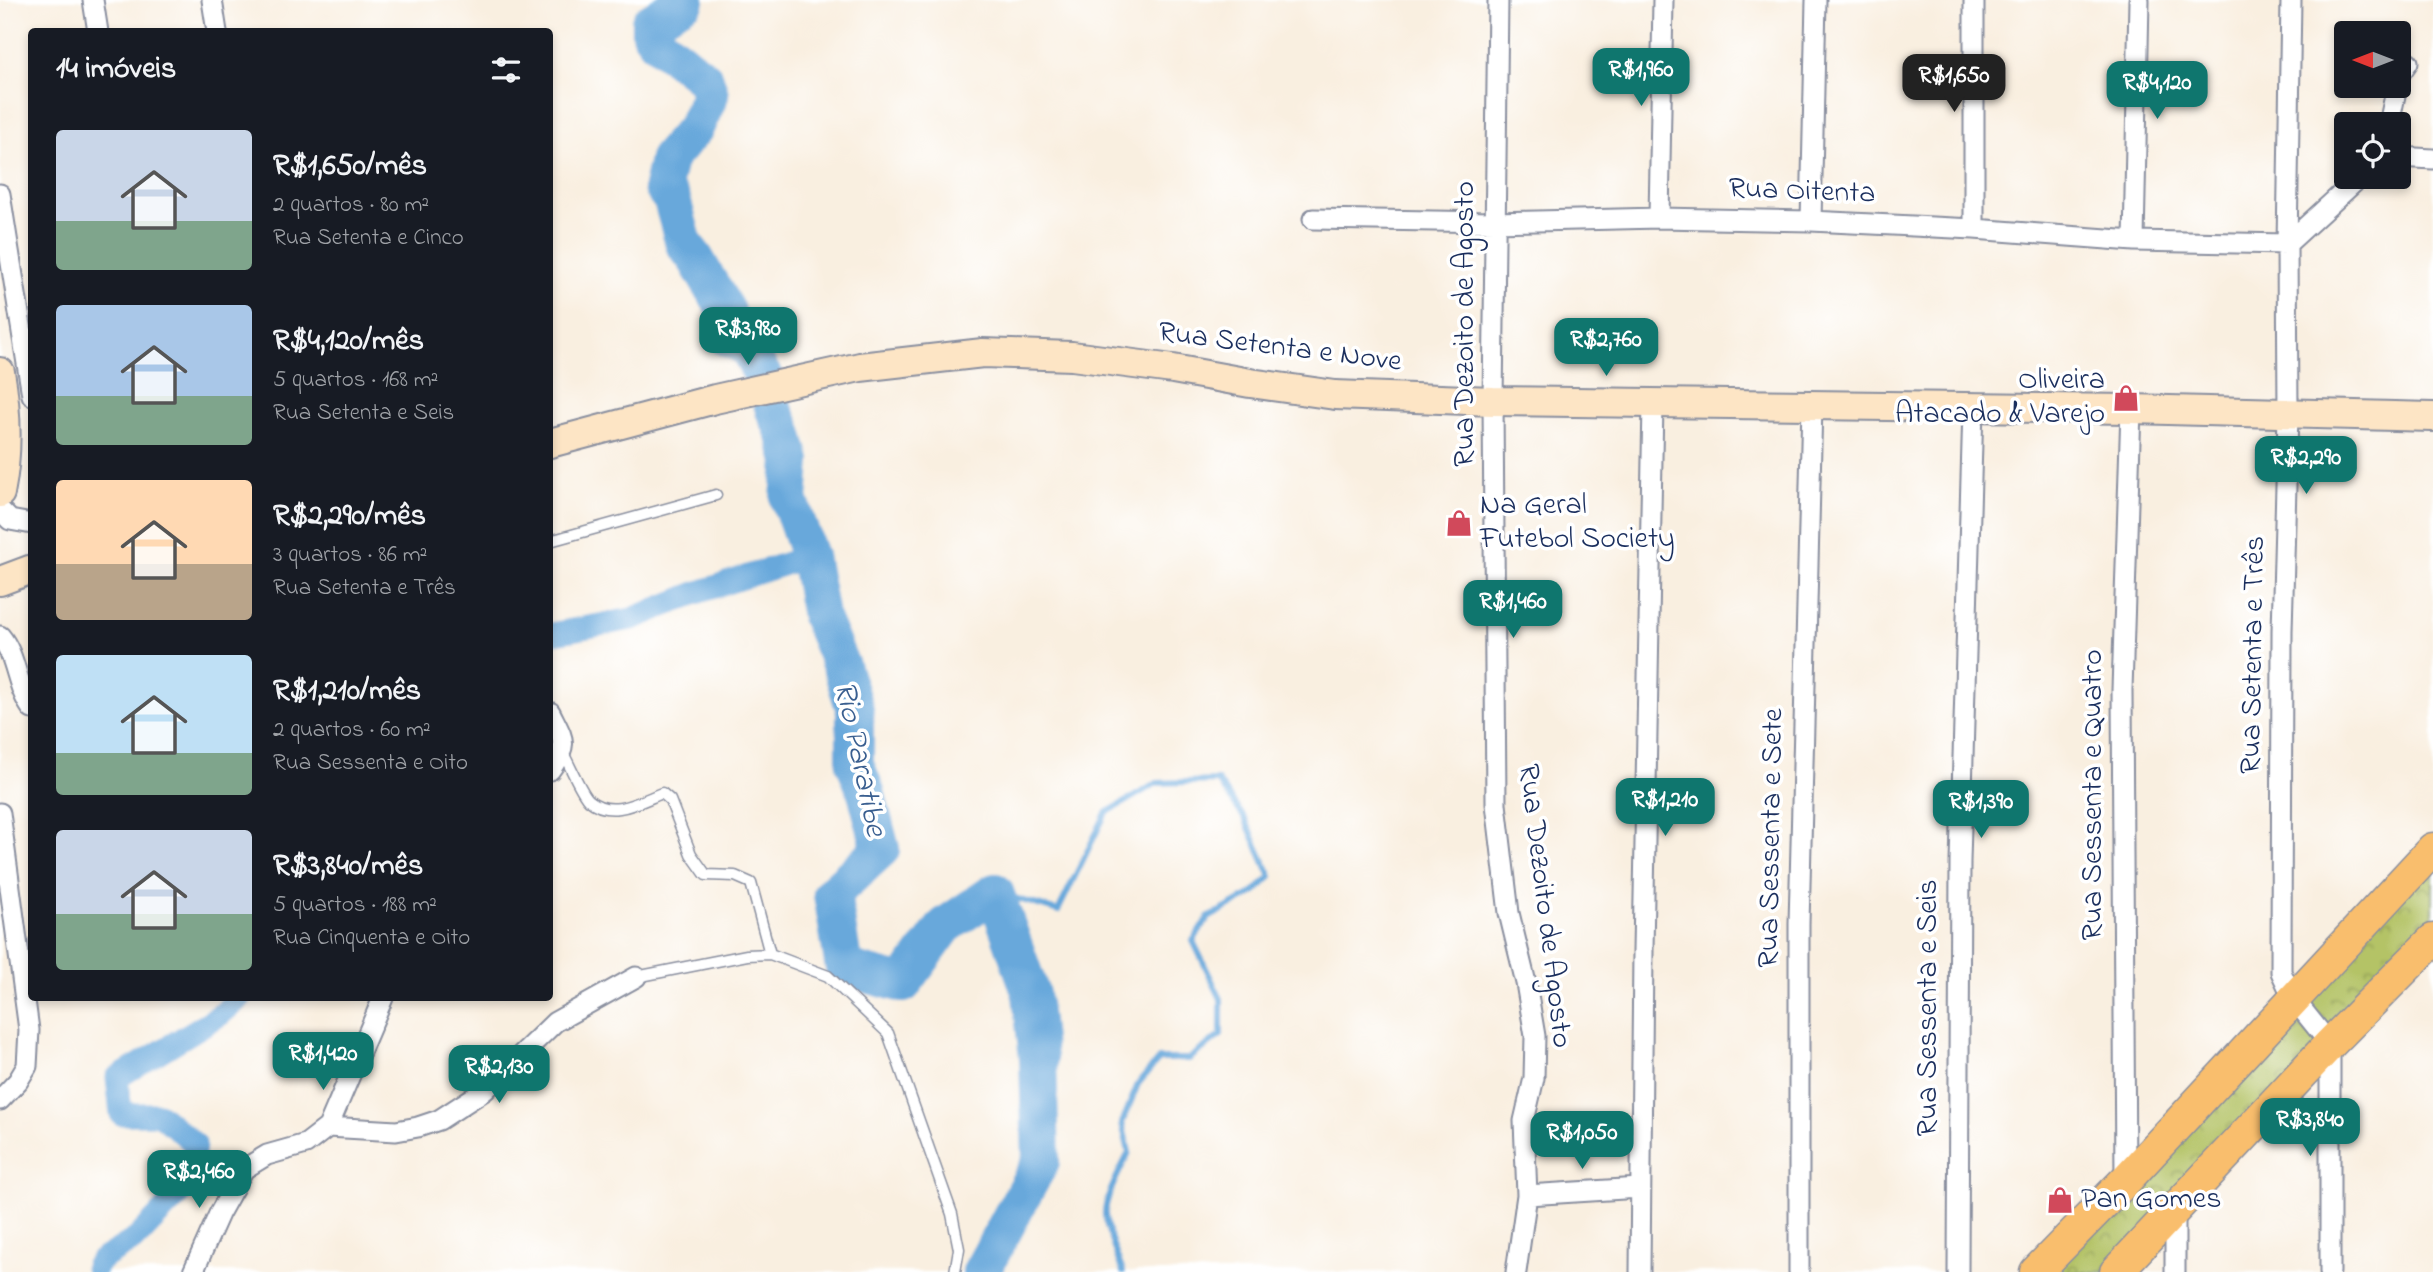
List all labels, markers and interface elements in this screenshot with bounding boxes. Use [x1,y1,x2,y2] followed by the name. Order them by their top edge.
[2334,21,2412,98] north arrow
[2334,21,2411,189] map controls
[56,48,176,92] text: 14 imóveis
[1576,48,1706,108] pin: R$1,960
[487,51,525,89] icon: filters
[1609,54,1673,87] text: R$1,960
[1889,54,2019,114] pin: R$1,650
[1918,60,1990,93] text: R$1,650
[2092,61,2222,121] pin: R$4,120
[2123,67,2191,100] text: R$4,120
[2334,112,2411,189] button: locate
[273,145,427,189] text: R$1,650/mês
[112,158,196,242] icon: home
[1728,167,1876,217] street label: Rua Oitenta
[1444,181,1488,467] street label: Rua Dezoito de Agosto
[273,189,429,222] text: 2 quartos · 80 m²
[273,222,464,255] text: Rua Setenta e Cinco
[683,308,813,367] pin: R$3,980
[1156,311,1405,385] street label: Rua Setenta e Nove
[715,313,781,346] text: R$3,980
[1541,318,1671,378] pin: R$2,760
[273,320,424,364] text: R$4,120/mês
[1570,324,1642,357] text: R$2,760
[112,333,196,417] icon: home
[1895,359,2105,437] place label: Oliveira Atacado & Varejo
[273,364,438,397] text: 5 quartos · 168 m²
[2111,383,2141,413] shop icon: Oliveira Atacado & Varejo
[273,397,454,430] text: Rua Setenta e Seis
[2241,436,2371,496] pin: R$2,290
[2271,442,2341,475] text: R$2,290
[1479,484,1675,562] place label: Na Geral Futebol Society
[273,495,426,539] text: R$2,290/mês
[112,508,196,592] icon: home
[1444,508,1474,538] shop icon: Na Geral Futebol Society
[2230,535,2278,775] street label: Rua Setenta e Três
[273,539,427,572] text: 3 quartos · 86 m²
[273,572,456,605] text: Rua Setenta e Três
[1448,580,1578,640] pin: R$1,460
[1479,586,1547,619] text: R$1,460
[2072,649,2116,941] street label: Rua Sessenta e Quatro
[273,670,421,714] text: R$1,210/mês
[820,677,899,842] water label: Rio Paratibe
[112,683,196,767] icon: home
[1748,707,1796,968] street label: Rua Sessenta e Sete
[273,714,431,747] text: 2 quartos · 60 m²
[273,747,468,780] text: Rua Sessenta e Oito
[1505,761,1583,1051] street label: Rua Dezoito de Agosto
[1600,778,1730,838] pin: R$1,210
[1916,780,2046,840] pin: R$1,390
[1632,784,1698,817] text: R$1,210
[1949,786,2013,819] text: R$1,390
[273,845,423,889] text: R$3,840/mês
[112,858,196,942] icon: home
[1907,880,1951,1136] street label: Rua Sessenta e Seis
[273,889,437,922] text: 5 quartos · 188 m²
[273,922,470,955] text: Rua Cinquenta e Oito
[258,1032,388,1092] pin: R$1,420
[289,1038,357,1071] text: R$1,420
[434,1046,564,1105] pin: R$2,130
[465,1051,533,1084] text: R$2,130
[2245,1098,2375,1158] pin: R$3,840
[2276,1104,2344,1137] text: R$3,840
[1517,1112,1647,1171] pin: R$1,050
[1547,1117,1617,1150] text: R$1,050
[134,1150,264,1210] pin: R$2,460
[163,1156,235,1189] text: R$2,460
[2081,1178,2221,1222] place label: Pan Gomes
[2045,1185,2075,1215] shop icon: Pan Gomes

